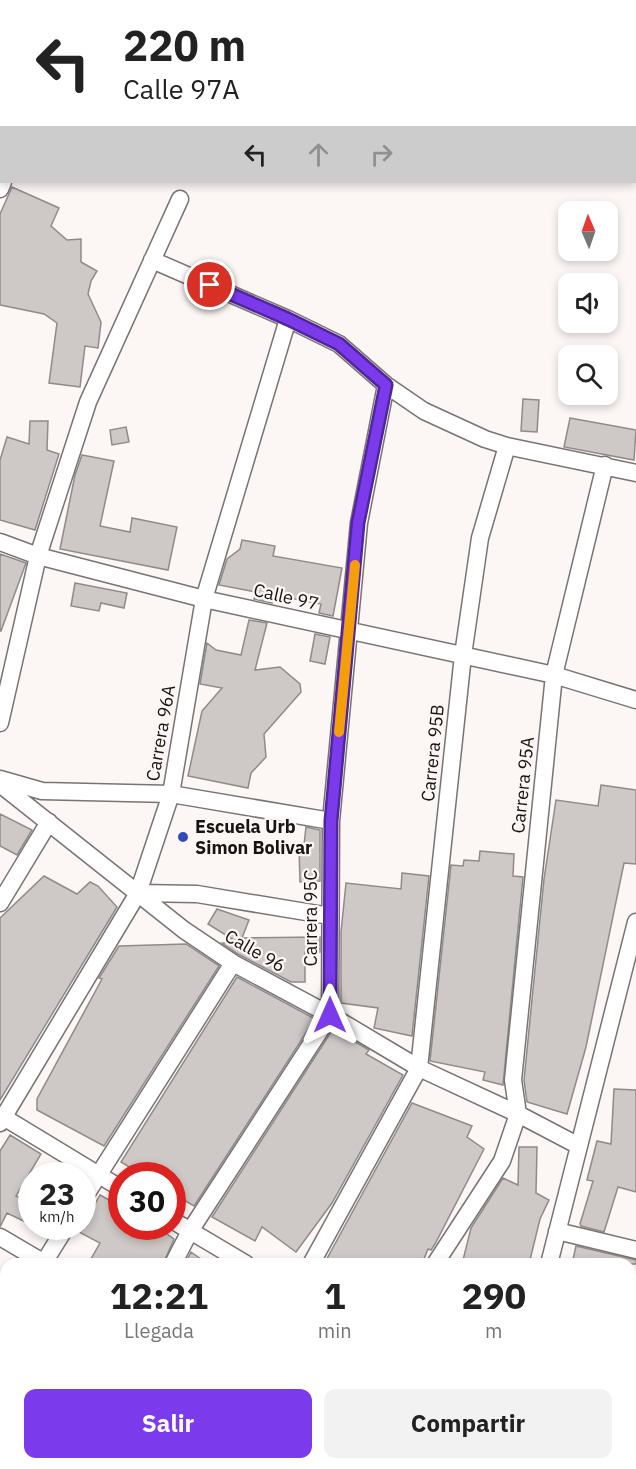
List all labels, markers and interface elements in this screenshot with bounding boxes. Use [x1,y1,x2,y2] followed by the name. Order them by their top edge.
[123,18,246,73] text: 220 m
[24,24,102,102] icon: left
[123,71,240,106] text: Calle 97A
[239,138,272,171] icon: left
[302,138,335,171] icon: ahead
[365,138,398,171] icon: right
[558,201,618,261] north arrow
[558,201,618,405] map controls
[184,259,235,310] pin
[193,268,226,301] icon: arrive
[558,273,618,333] button: sound
[558,345,618,405] button: search
[251,578,321,615] street label: Calle 97
[141,683,180,783] street label: Carrera 96A
[416,703,449,803] street label: Carrera 95B
[506,735,539,835] street label: Carrera 95A
[195,815,312,859] place label: Escuela Urb Simon Bolivar
[176,830,190,844] marker: Escuela Urb Simon Bolivar
[299,870,322,966] street label: Carrera 95C
[221,924,290,977] street label: Calle 96
[298,983,362,1047] position arrow
[108,1162,186,1240] speed limit sign: 30
[39,1174,75,1213] text: 23
[39,1207,75,1226] text: km/h
[110,1272,208,1319] text: 12:21
[324,1272,346,1319] text: 1
[461,1272,526,1319] text: 290
[124,1317,194,1344] text: Llegada
[318,1317,352,1344] text: min
[485,1317,503,1344] text: m
[24,1389,312,1458] button: Salir
[324,1389,612,1458] button: Compartir

